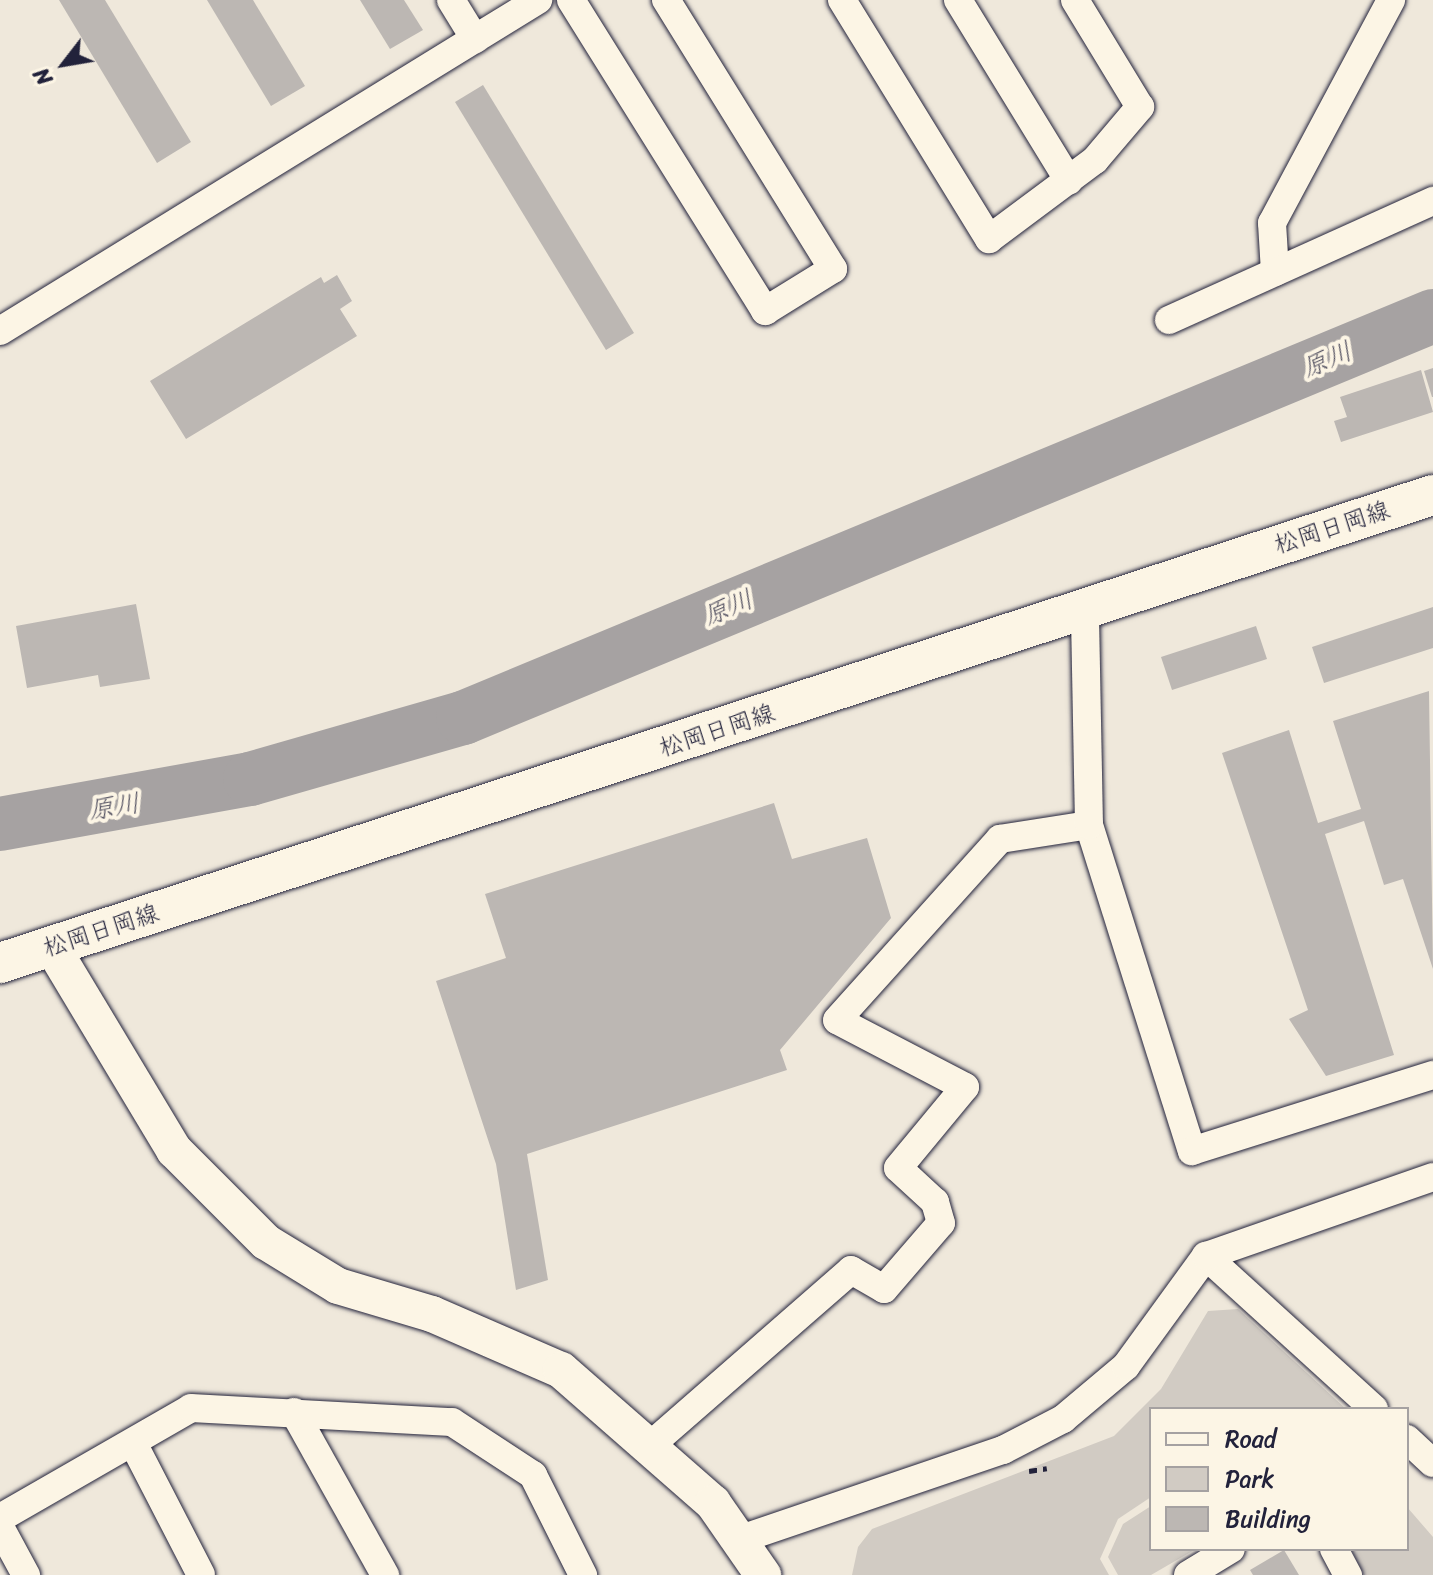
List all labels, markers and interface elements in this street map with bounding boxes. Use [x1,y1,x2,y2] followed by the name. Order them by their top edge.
[24,24,104,104] north arrow
[22,60,64,93] text: N
[1297,335,1357,385] water label: 原川
[1270,496,1394,560] street label: 松岡日岡線
[698,583,758,633] water label: 原川
[655,699,779,763] street label: 松岡日岡線
[86,788,142,826] water label: 原川
[39,899,163,963] street label: 松岡日岡線
[1149,1407,1409,1551] legend
[1225,1418,1276,1460] text: Road
[1225,1458,1274,1500] text: Park
[1225,1498,1311,1540] text: Building

